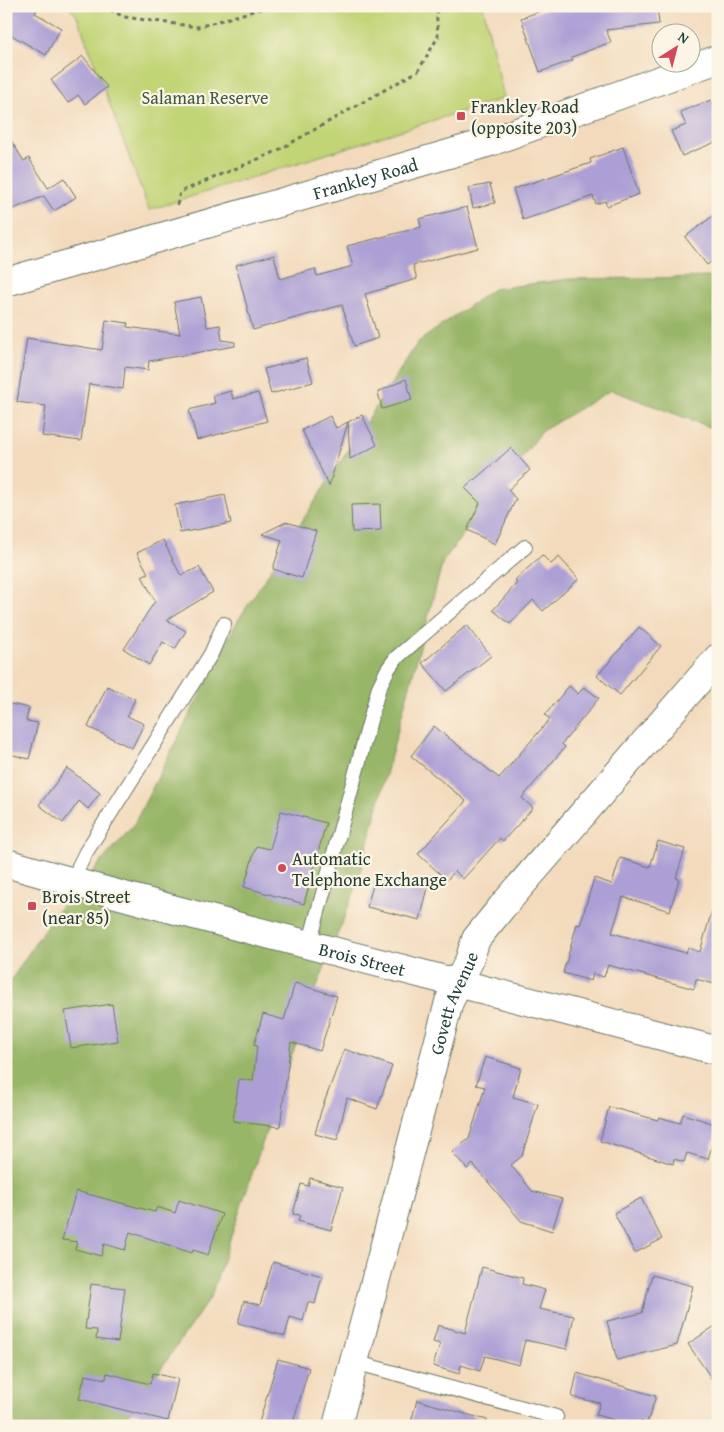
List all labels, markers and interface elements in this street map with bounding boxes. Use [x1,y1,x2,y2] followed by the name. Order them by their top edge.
[652,22,702,72] north arrow
[674,27,694,49] text: N
[142,84,268,111] park label: Salaman Reserve
[471,93,579,141] place label: Frankley Road (opposite 203)
[455,110,467,122] marker: Frankley Road (opposite 203)
[310,150,421,206] street label: Frankley Road
[292,845,447,893] place label: Automatic Telephone Exchange
[276,862,288,874] marker: Automatic Telephone Exchange
[42,883,131,931] place label: Brois Street (near 85)
[26,900,38,912] marker: Brois Street (near 85)
[316,935,409,983] street label: Brois Street
[422,948,485,1057] street label: Govett Avenue

